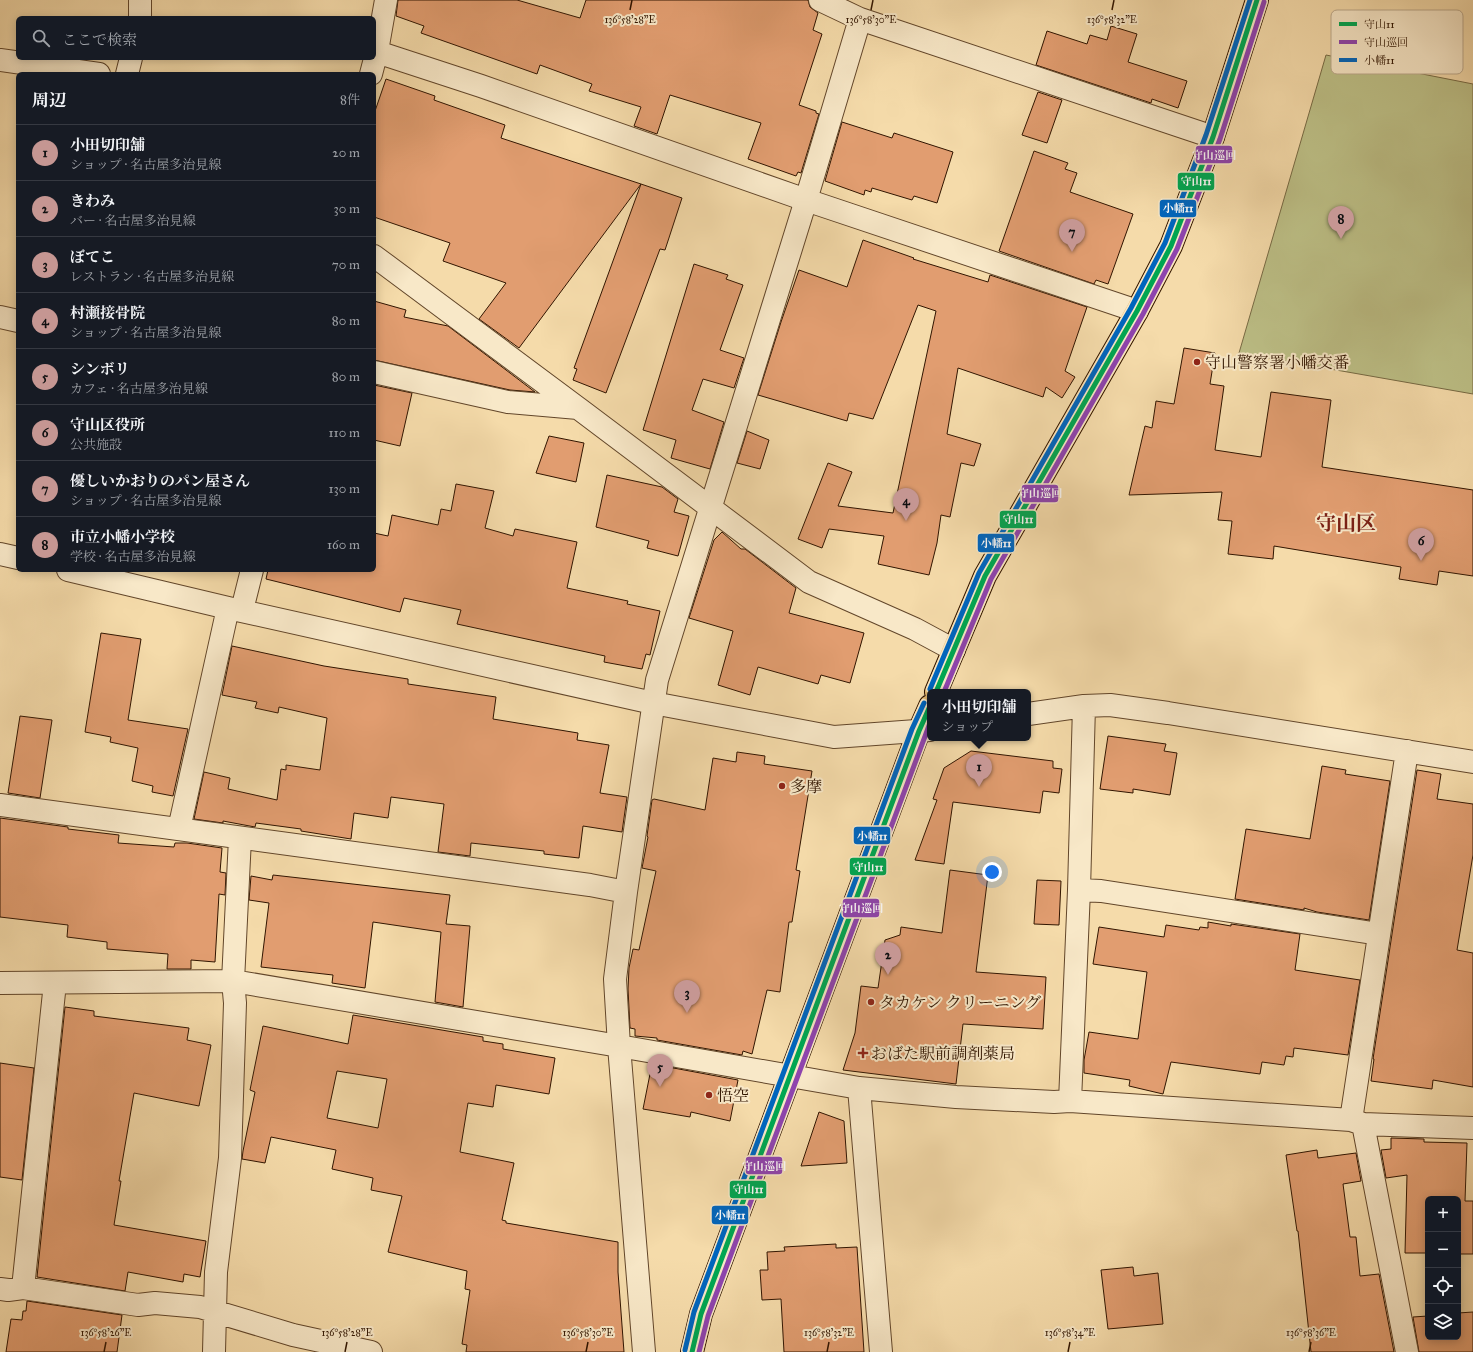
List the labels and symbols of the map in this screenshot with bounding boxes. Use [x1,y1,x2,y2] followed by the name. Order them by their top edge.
[1331,10,1463,74] legend
[604,14,656,26] text: 136°58'28"E
[846,14,896,26] text: 136°58'30"E
[1087,14,1137,26] text: 136°58'32"E
[1364,18,1395,31] text: 守山11
[1364,36,1408,49] text: 守山巡回
[1364,54,1395,67] text: 小幡11
[1195,145,1233,164] line badge: 守山巡回
[1192,149,1236,162] text: 守山巡回
[1177,172,1215,191] line badge: 守山11
[1181,175,1212,188] text: 守山11
[1159,199,1197,218] line badge: 小幡11
[1163,202,1194,215] text: 小幡11
[1328,206,1354,239] pin: 8
[1059,219,1085,252] pin: 7
[1205,353,1349,372] place label: 守山警察署小幡交番
[1192,357,1202,367] marker: 守山警察署小幡交番
[1021,484,1059,503] line badge: 守山巡回
[1018,487,1062,500] text: 守山巡回
[893,488,919,521] pin: 4
[999,510,1037,529] line badge: 守山11
[1316,511,1376,535] district label: 守山区
[1003,513,1034,526] text: 守山11
[1408,528,1434,561] pin: 6
[977,533,1015,553] line badge: 小幡11
[981,537,1012,550] text: 小幡11
[966,754,992,787] pin: 1
[790,777,822,796] place label: 多摩
[777,781,787,791] marker: 多摩
[853,826,891,845] line badge: 小幡11
[857,830,888,843] text: 小幡11
[849,857,887,876] line badge: 守山11
[853,861,884,874] text: 守山11
[982,862,1002,882] your location
[842,898,880,918] line badge: 守山巡回
[839,902,883,915] text: 守山巡回
[875,942,901,975] pin: 2
[674,980,700,1013] pin: 3
[879,993,1041,1012] place label: タカケン クリーニング
[866,997,876,1007] marker: タカケン クリーニング
[871,1044,1015,1063] place label: おばた駅前調剤薬局
[858,1048,868,1058] marker: おばた駅前調剤薬局
[647,1054,673,1087] pin: 5
[717,1086,749,1105] place label: 悟空
[704,1090,714,1100] marker: 悟空
[745,1156,783,1175] line badge: 守山巡回
[742,1160,786,1173] text: 守山巡回
[729,1180,767,1199] line badge: 守山11
[733,1183,764,1196] text: 守山11
[711,1205,749,1225] line badge: 小幡11
[715,1209,746,1222] text: 小幡11
[80,1327,132,1339] text: 136°58'26"E
[321,1327,373,1339] text: 136°58'28"E
[563,1327,613,1339] text: 136°58'30"E
[804,1327,854,1339] text: 136°58'32"E
[1045,1327,1095,1339] text: 136°58'34"E
[1286,1327,1336,1339] text: 136°58'36"E

